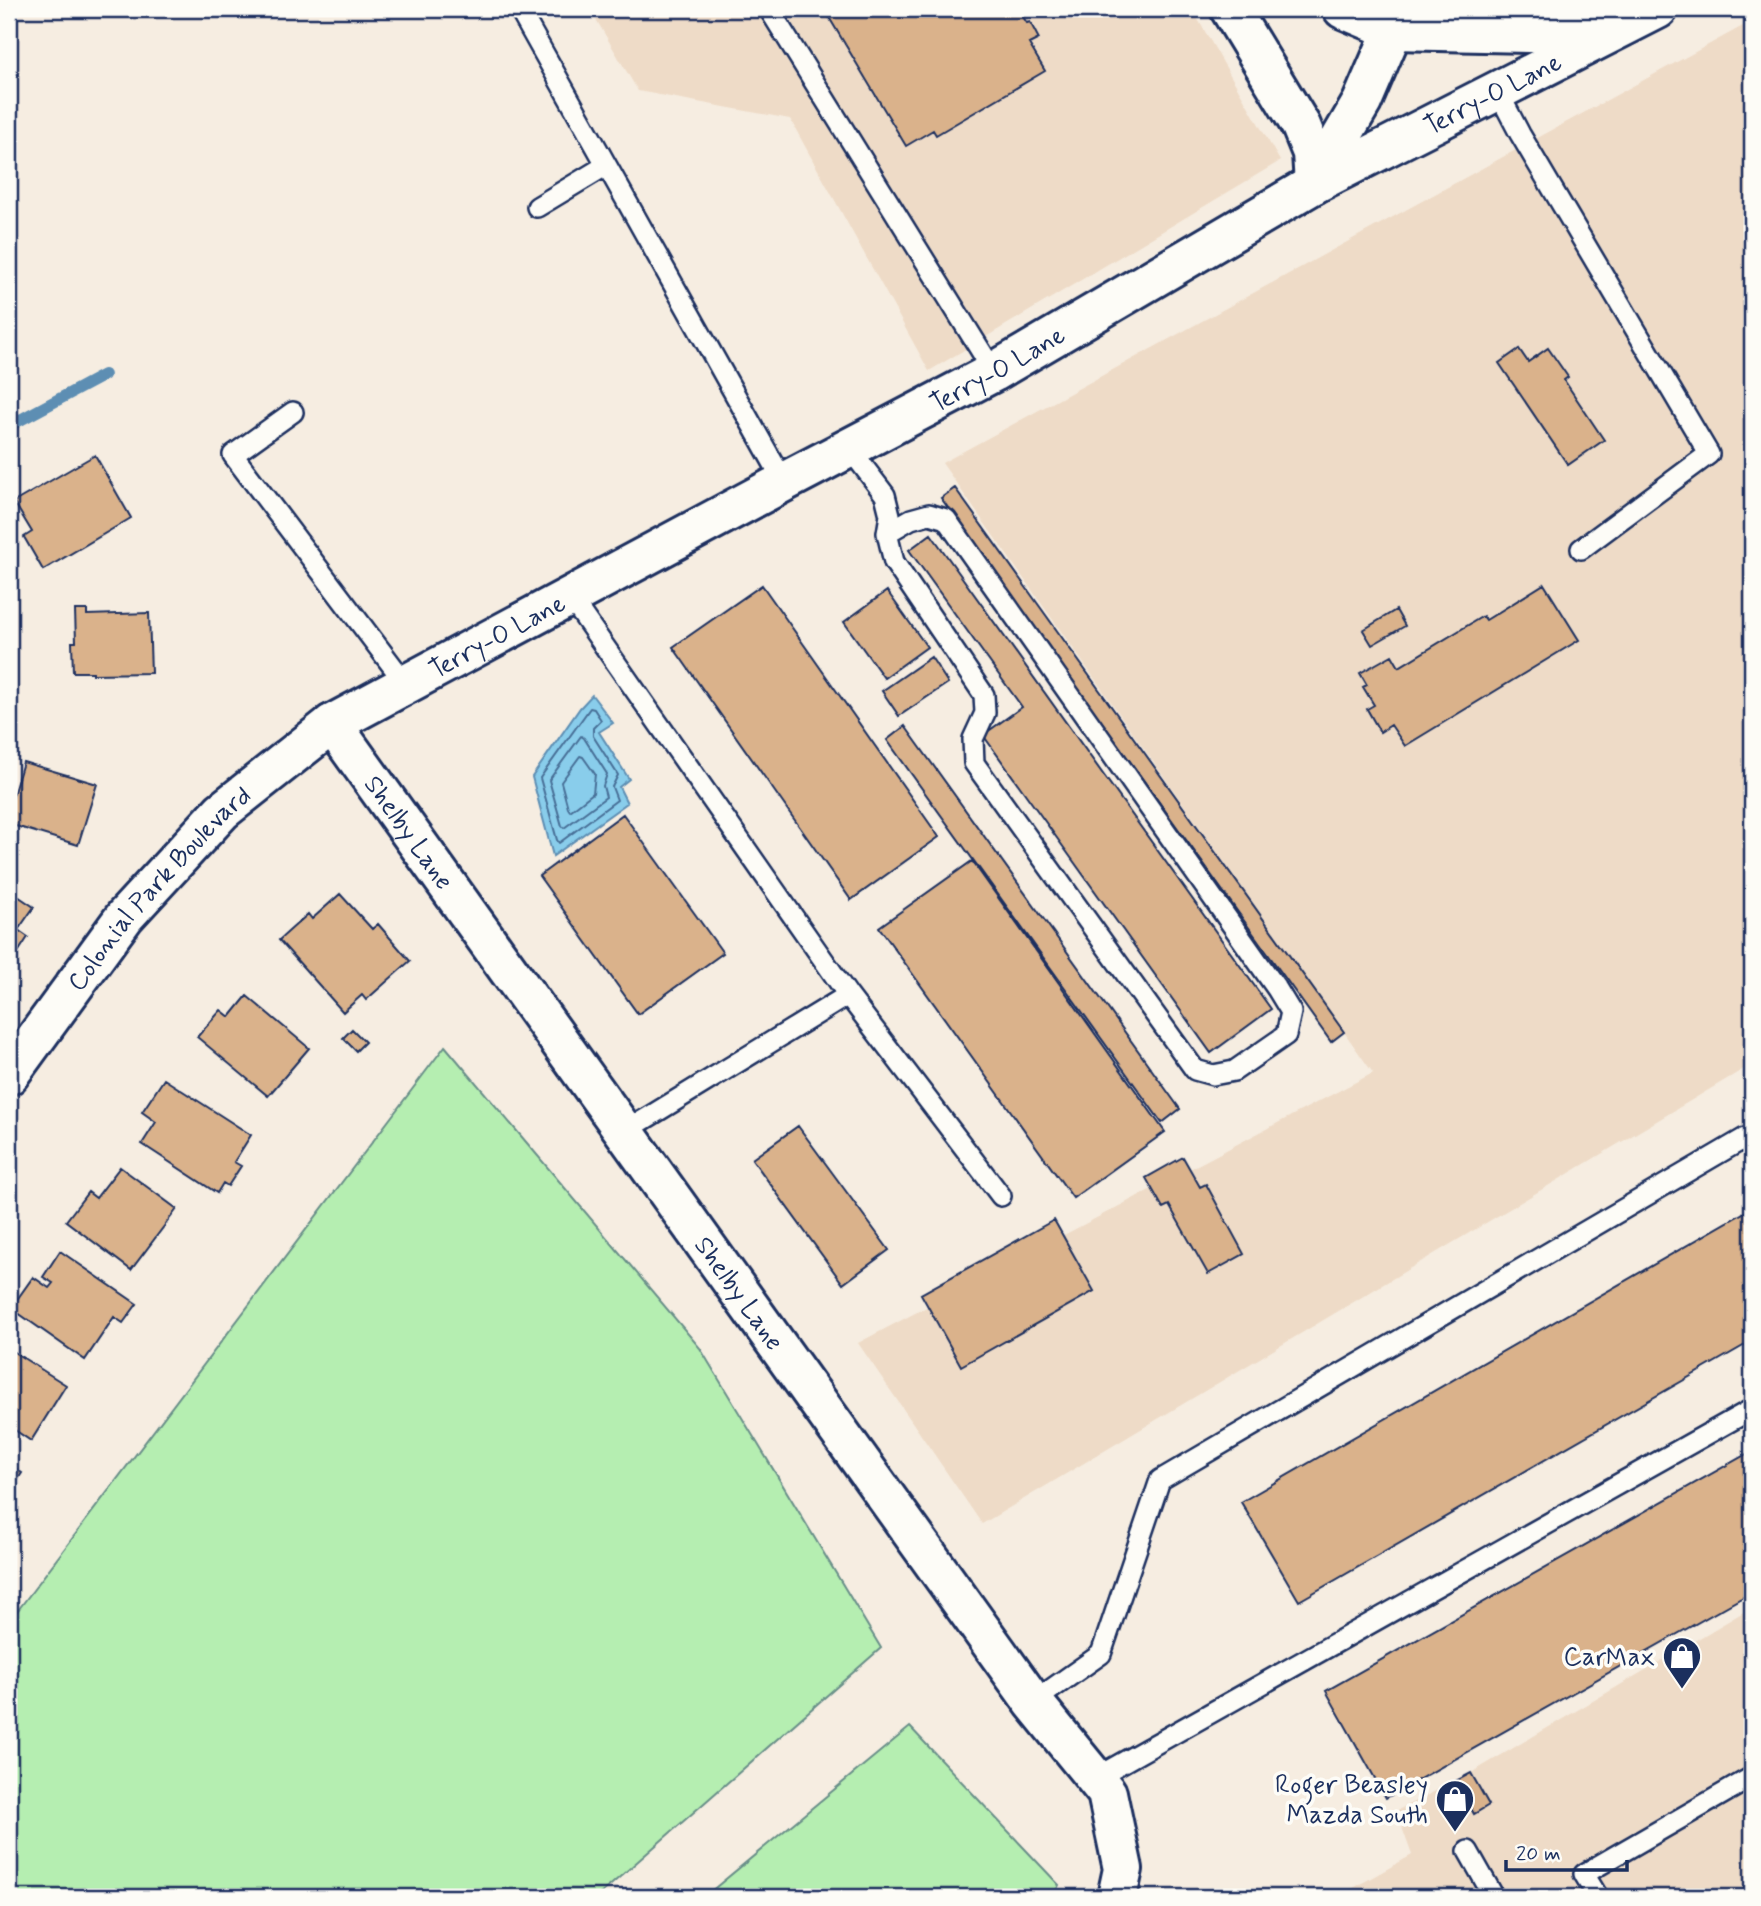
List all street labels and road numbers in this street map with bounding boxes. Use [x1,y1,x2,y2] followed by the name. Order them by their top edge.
[1419,46,1568,144] street label: Terry-O Lane
[924,319,1072,422] street label: Terry-O Lane
[424,587,572,688] street label: Terry-O Lane
[355,769,460,897] street label: Shelby Lane
[61,779,259,999] street label: Colonial Park Boulevard
[686,1230,791,1358] street label: Shelby Lane

